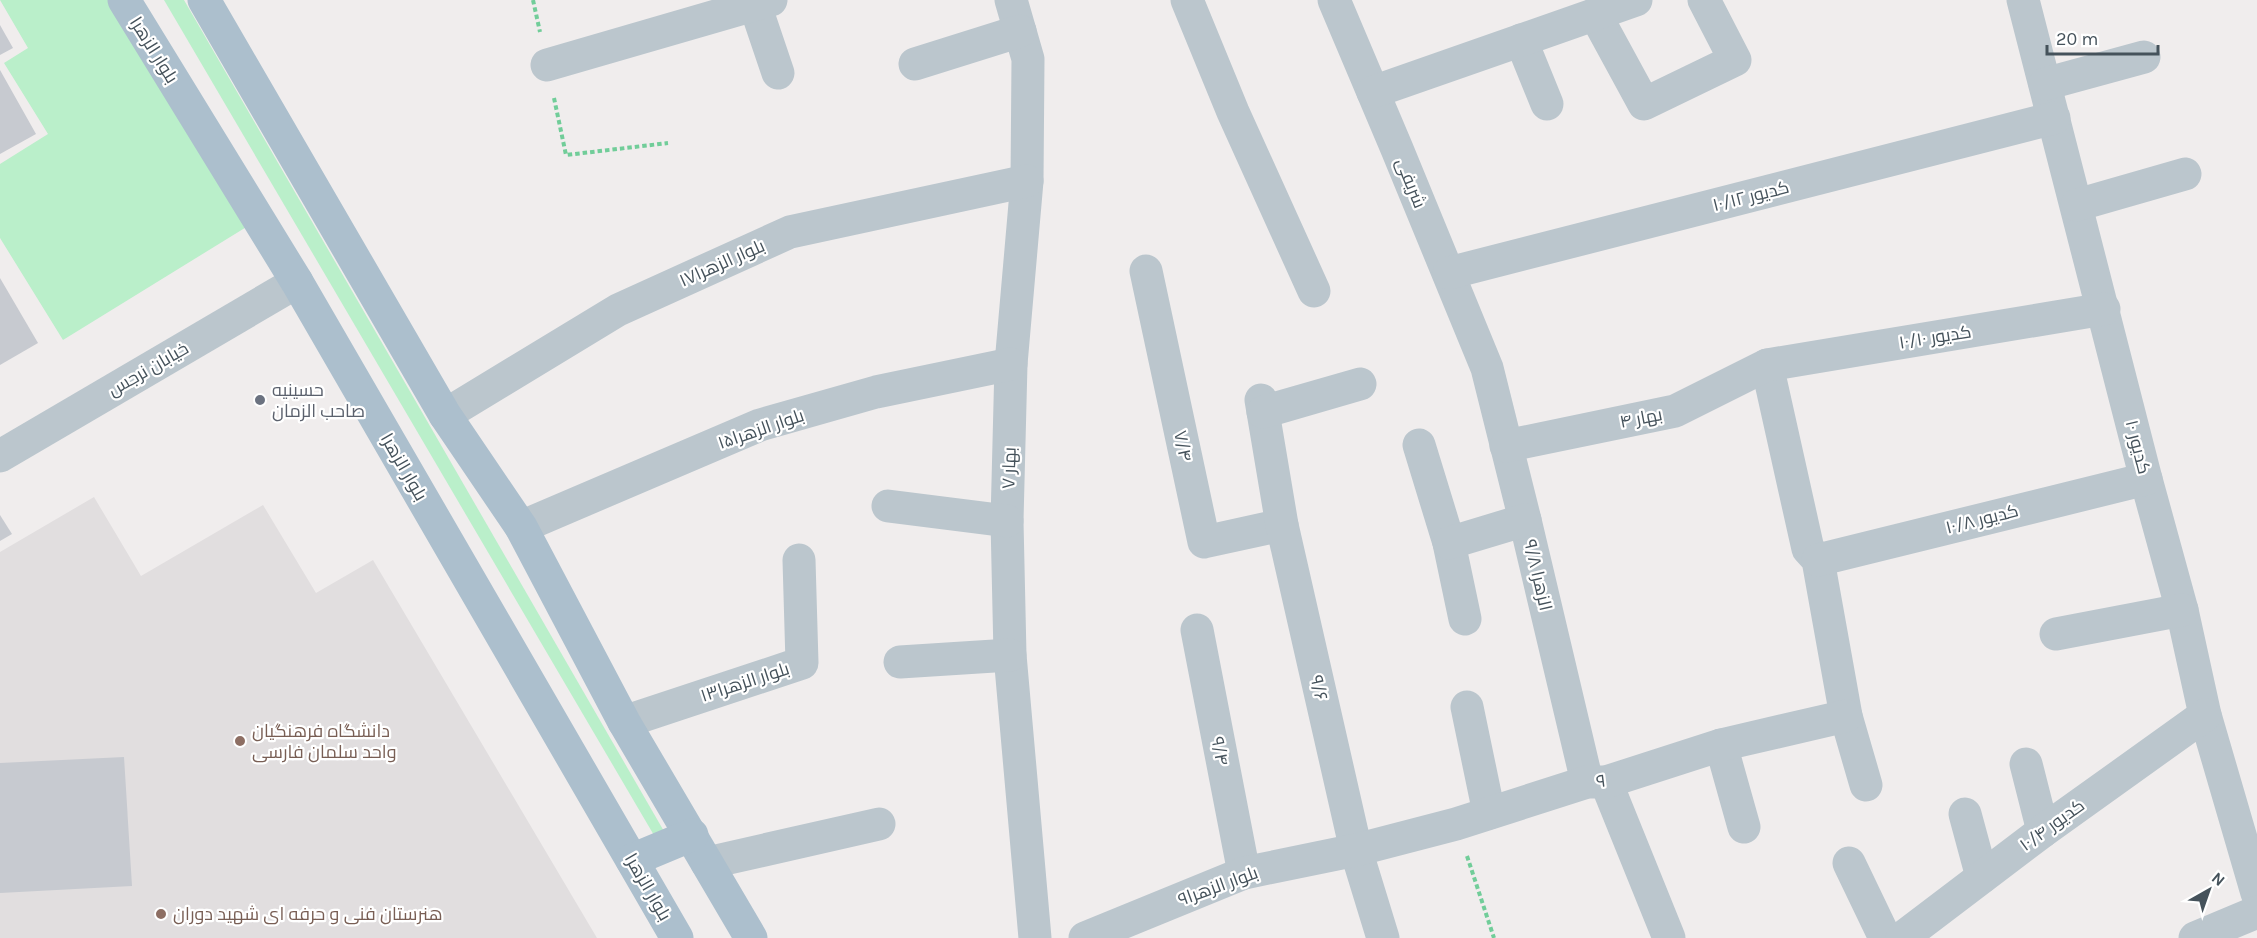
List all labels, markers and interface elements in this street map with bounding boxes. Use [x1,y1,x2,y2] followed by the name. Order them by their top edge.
[125,13,183,87] street label: بلوار الزهرا
[2047,18,2158,56] scale bar
[2056,28,2098,50] text: 20 m
[1391,155,1431,211] street label: شریفی
[1710,176,1792,216] street label: کدیور ۱۰/۱۲
[676,234,768,292] street label: بلوار الزهرا۱۷
[1897,320,1973,354] street label: کدیور ۱۰/۱۰
[104,337,192,401] street label: خیابان نرجس
[272,379,365,422] place label: حسینیه صاحب الزمان
[253,393,267,407] marker: حسینیه صاحب الزمان
[1618,403,1664,433] street label: بهار ۴
[715,404,807,454] street label: بلوار الزهرا۱۵
[2121,418,2155,476] street label: کدیور ۱۰
[376,429,432,505] street label: بلوار الزهرا
[1169,429,1197,463] street label: ۷/۴
[997,447,1021,489] street label: بهار ۷
[1943,499,2021,539] street label: کدیور ۱۰/۸
[1519,537,1557,613] street label: الزهرا ۹/۸
[698,657,792,707] street label: بلوار الزهرا۱۳
[1305,673,1333,703] street label: ۹/۶
[252,720,396,763] place label: دانشگاه فرهنگیان واحد سلمان فارسی
[233,734,247,748] marker: دانشگاه فرهنگیان واحد سلمان فارسی
[1206,735,1234,767] street label: ۹/۴
[1595,770,1607,792] street label: ۹
[2015,794,2089,856] street label: کدیور ۱۰/۴
[620,849,676,925] street label: بلوار الزهرا
[2179,860,2239,920] north arrow
[1175,861,1261,911] street label: بلوار الزهرا۹
[2208,868,2229,890] text: N
[173,903,443,925] place label: هنرستان فنی و حرفه ای شهید دوران
[154,907,168,921] marker: هنرستان فنی و حرفه ای شهید دوران

